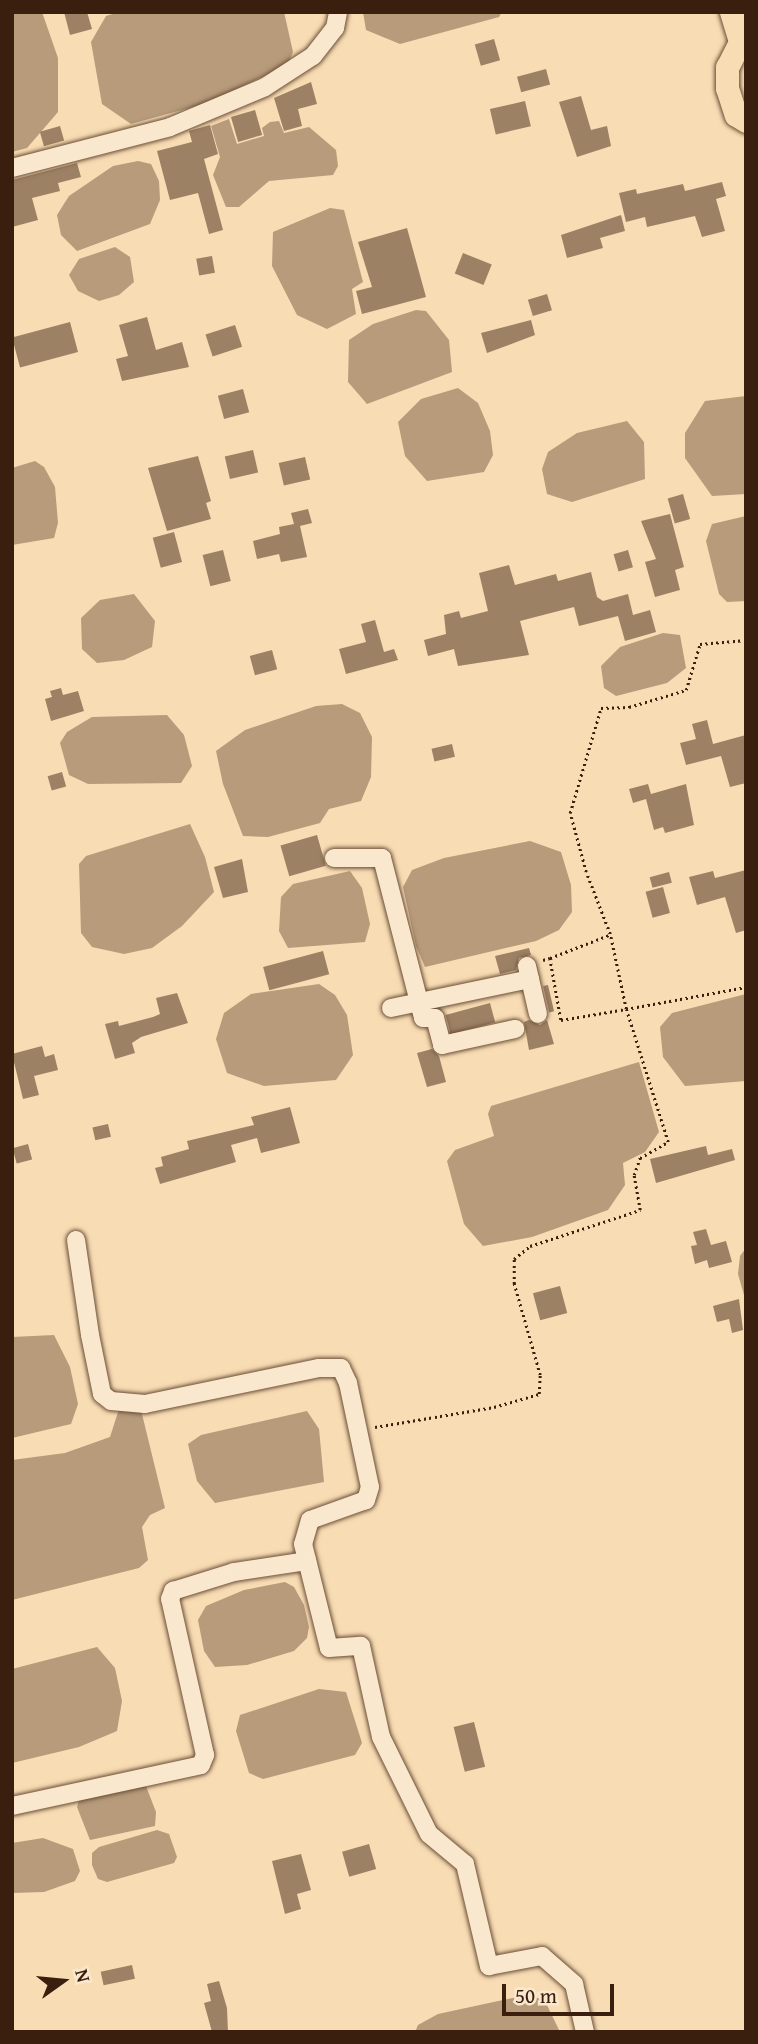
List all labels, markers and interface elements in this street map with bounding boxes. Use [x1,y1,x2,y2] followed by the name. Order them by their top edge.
[28,1946,98,2016] north arrow
[68,1966,98,1985] text: N
[506,1970,618,2014] scale bar
[515,1980,557,2011] text: 50 m

